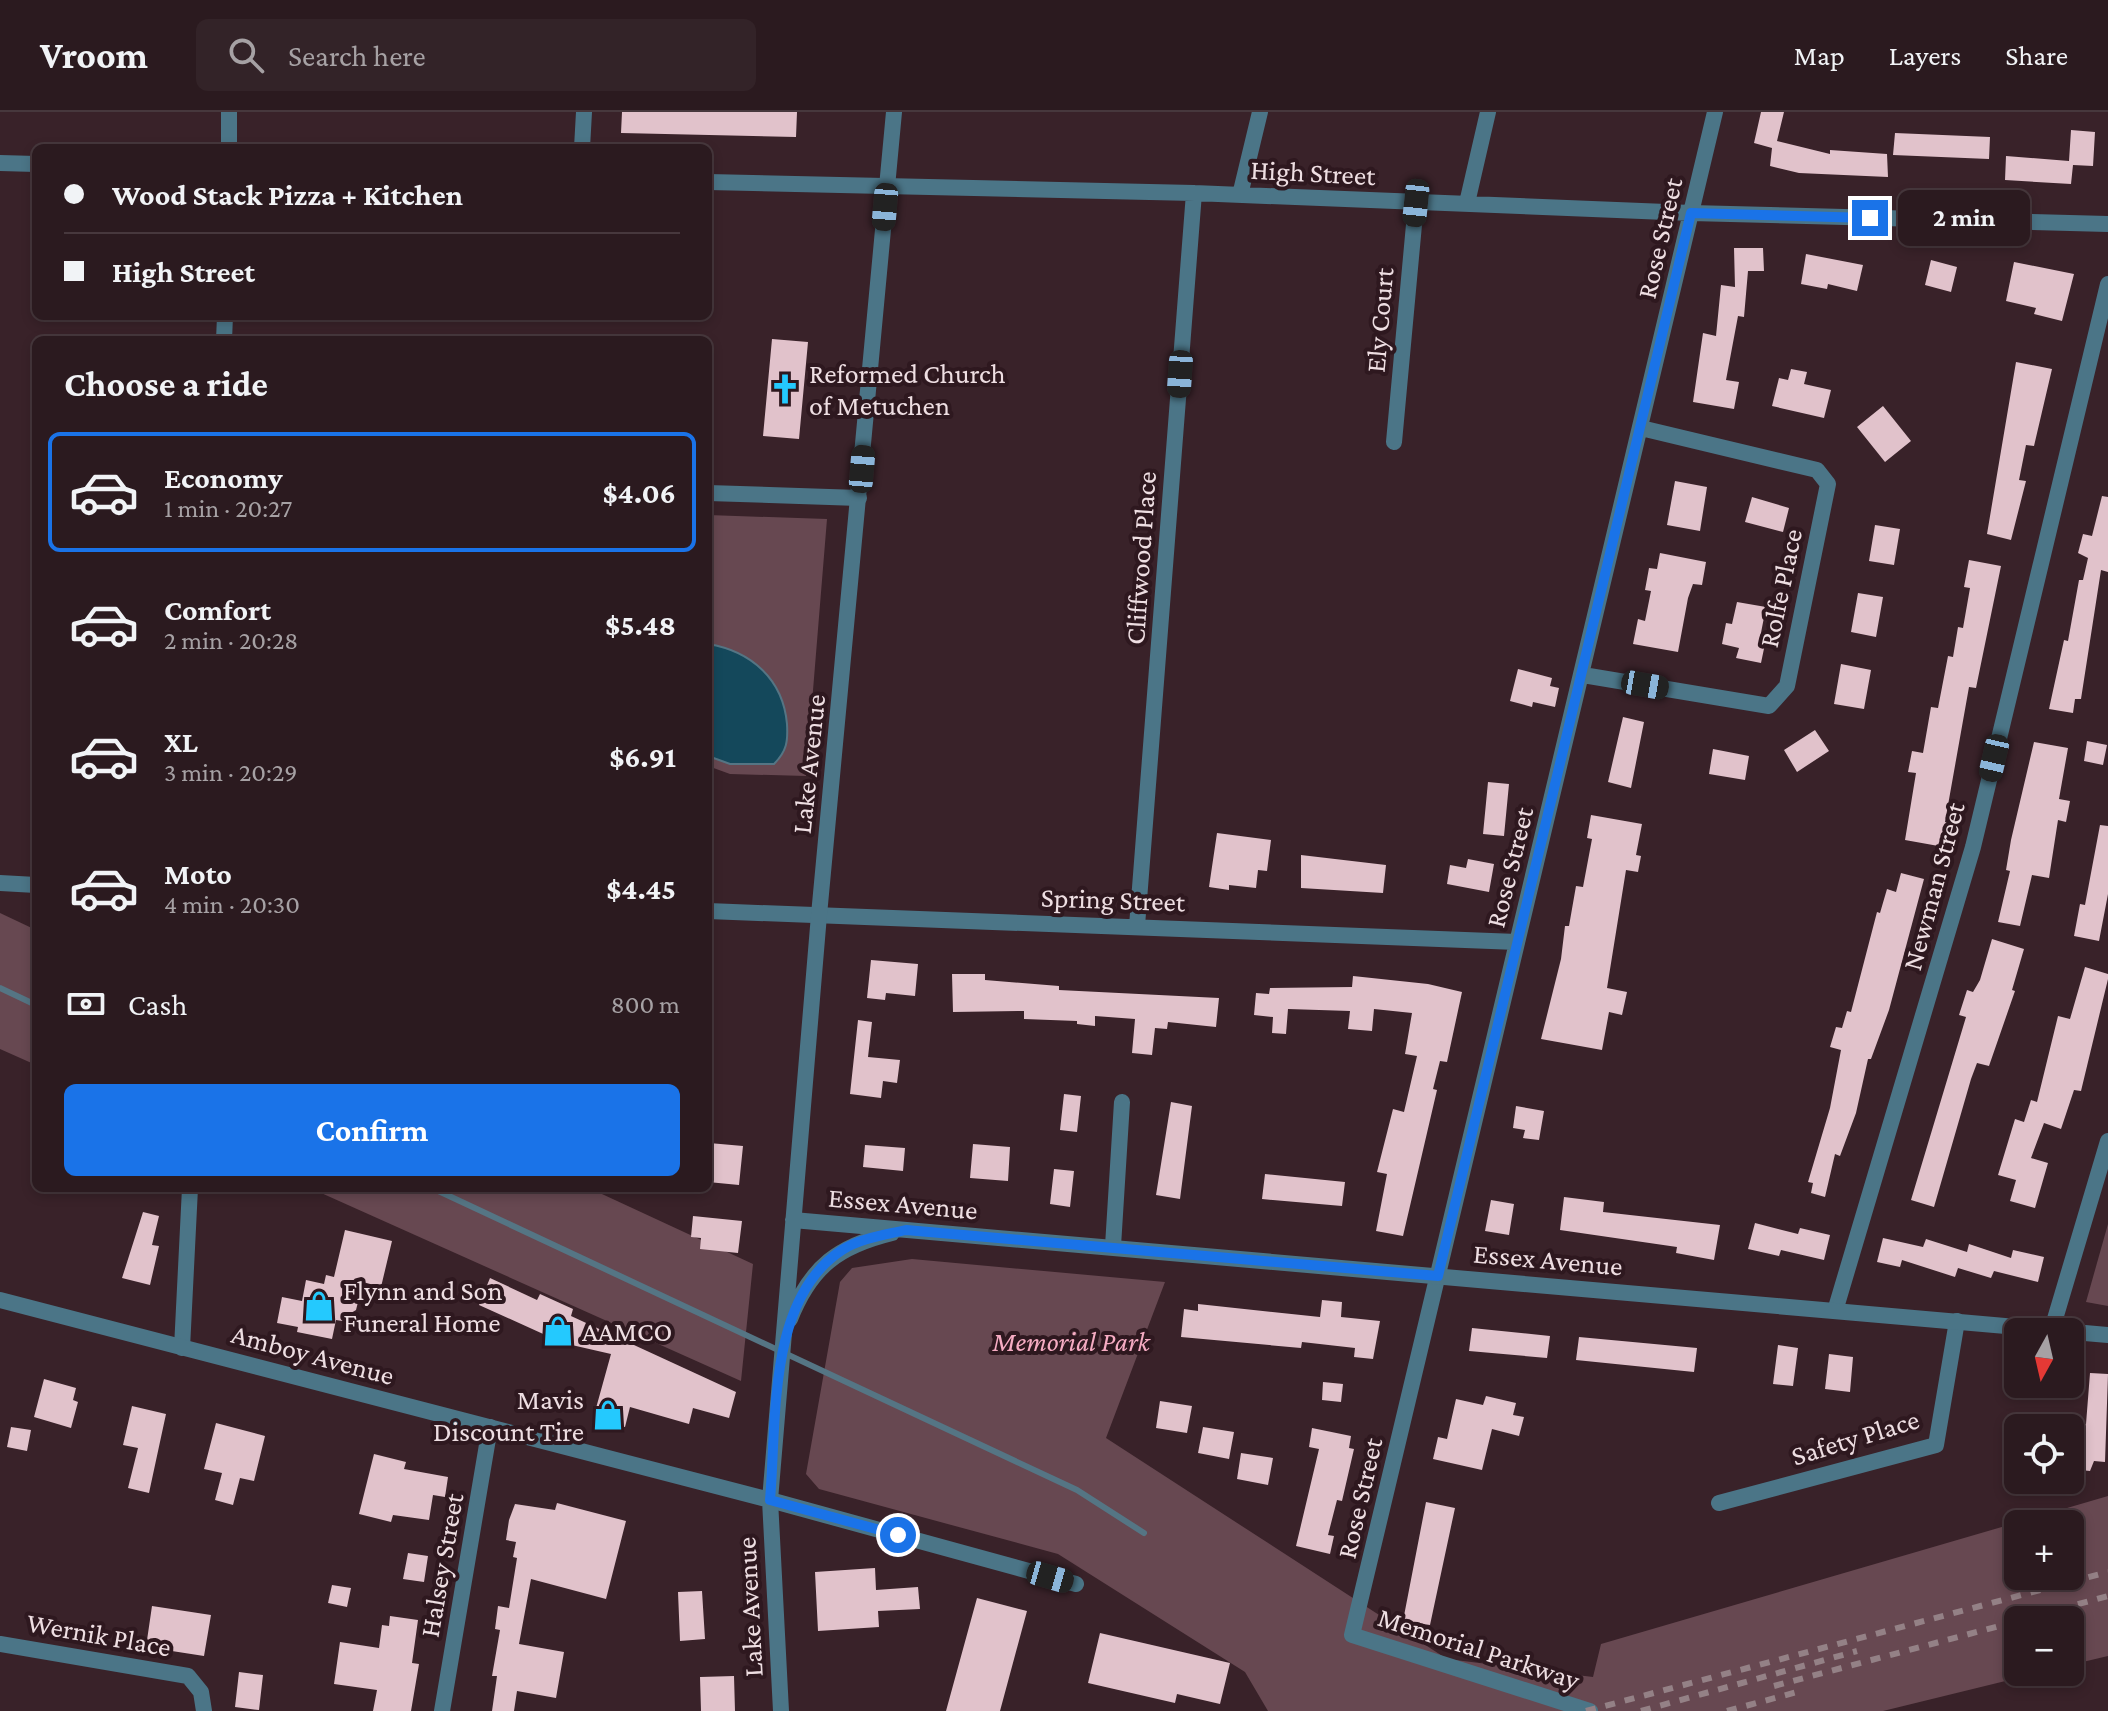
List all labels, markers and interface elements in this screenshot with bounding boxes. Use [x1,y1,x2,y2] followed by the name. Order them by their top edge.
[196,19,756,91] search box
[224,33,268,77] icon: search
[40,34,148,76] text: Vroom
[288,39,426,72] text: Search here
[1794,40,1845,71] text: Map
[1889,40,1961,71] text: Layers
[2005,40,2068,71] text: Share
[1250,154,1377,191] street label: High Street
[1631,174,1689,302] street label: Rose Street
[112,178,463,211] text: Wood Stack Pizza + Kitchen
[1402,178,1430,228] car
[871,182,899,232] car
[1898,190,2030,246] callout: 2 min
[1852,200,1888,236] route end
[1933,203,1995,232] text: 2 min
[112,255,255,288] text: High Street
[1359,266,1400,374] street label: Ely Court
[1166,349,1194,399] car
[809,358,1006,421] place label: Reformed Church of Metuchen
[64,364,268,404] text: Choose a ride
[768,372,802,406] church icon: Reformed Church of Metuchen
[848,444,876,494] car
[68,456,140,528] icon: car
[164,461,283,494] text: Economy
[1119,470,1162,646] street label: Cliffwood Place
[603,476,676,509] text: $4.06
[164,494,292,523] text: 1 min · 20:27
[1753,526,1808,650] street label: Rolfe Place
[68,588,140,660] icon: car
[164,593,271,626] text: Comfort
[605,608,676,641] text: $5.48
[164,626,298,655] text: 2 min · 20:28
[1619,669,1671,701] car
[786,693,831,835] street label: Lake Avenue
[68,720,140,792] icon: car
[164,725,198,758] text: XL
[1977,732,2011,784] car
[609,740,676,773] text: $6.91
[164,758,298,787] text: 3 min · 20:29
[1896,798,1971,973] street label: Newman Street
[1480,803,1540,931] street label: Rose Street
[68,852,140,924] icon: car
[164,857,232,890] text: Moto
[606,872,676,905] text: $4.45
[1040,881,1186,918] street label: Spring Street
[164,890,300,919] text: 4 min · 20:30
[64,982,108,1026] icon: cash
[128,988,187,1021] text: Cash
[611,990,680,1019] text: 800 m
[64,1084,680,1176] button: Confirm
[827,1182,979,1225] street label: Essex Avenue
[1472,1238,1624,1281] street label: Essex Avenue
[343,1275,503,1338] place label: Flynn and Son Funeral Home
[302,1289,336,1323] shop icon: Flynn and Son Funeral Home
[541,1314,575,1348] shop icon: AAMCO
[582,1316,672,1347] place label: AAMCO
[228,1318,398,1391] street label: Amboy Avenue
[2004,1318,2084,1398] north arrow
[2004,1318,2084,1686] map controls
[991,1326,1151,1357] park label: Memorial Park
[433,1384,584,1447] place label: Mavis Discount Tire
[591,1398,625,1432] shop icon: Mavis Discount Tire
[1788,1403,1923,1472] street label: Safety Place
[2004,1414,2084,1494] button: locate
[1331,1434,1389,1562] street label: Rose Street
[414,1490,470,1640] street label: Halsey Street
[2004,1510,2084,1590] button: +
[880,1517,916,1553] route start
[730,1536,769,1678] street label: Lake Avenue
[1024,1559,1076,1595] car
[1374,1601,1585,1696] street label: Memorial Parkway
[2004,1606,2084,1686] button: −
[24,1607,173,1662] street label: Wernik Place

